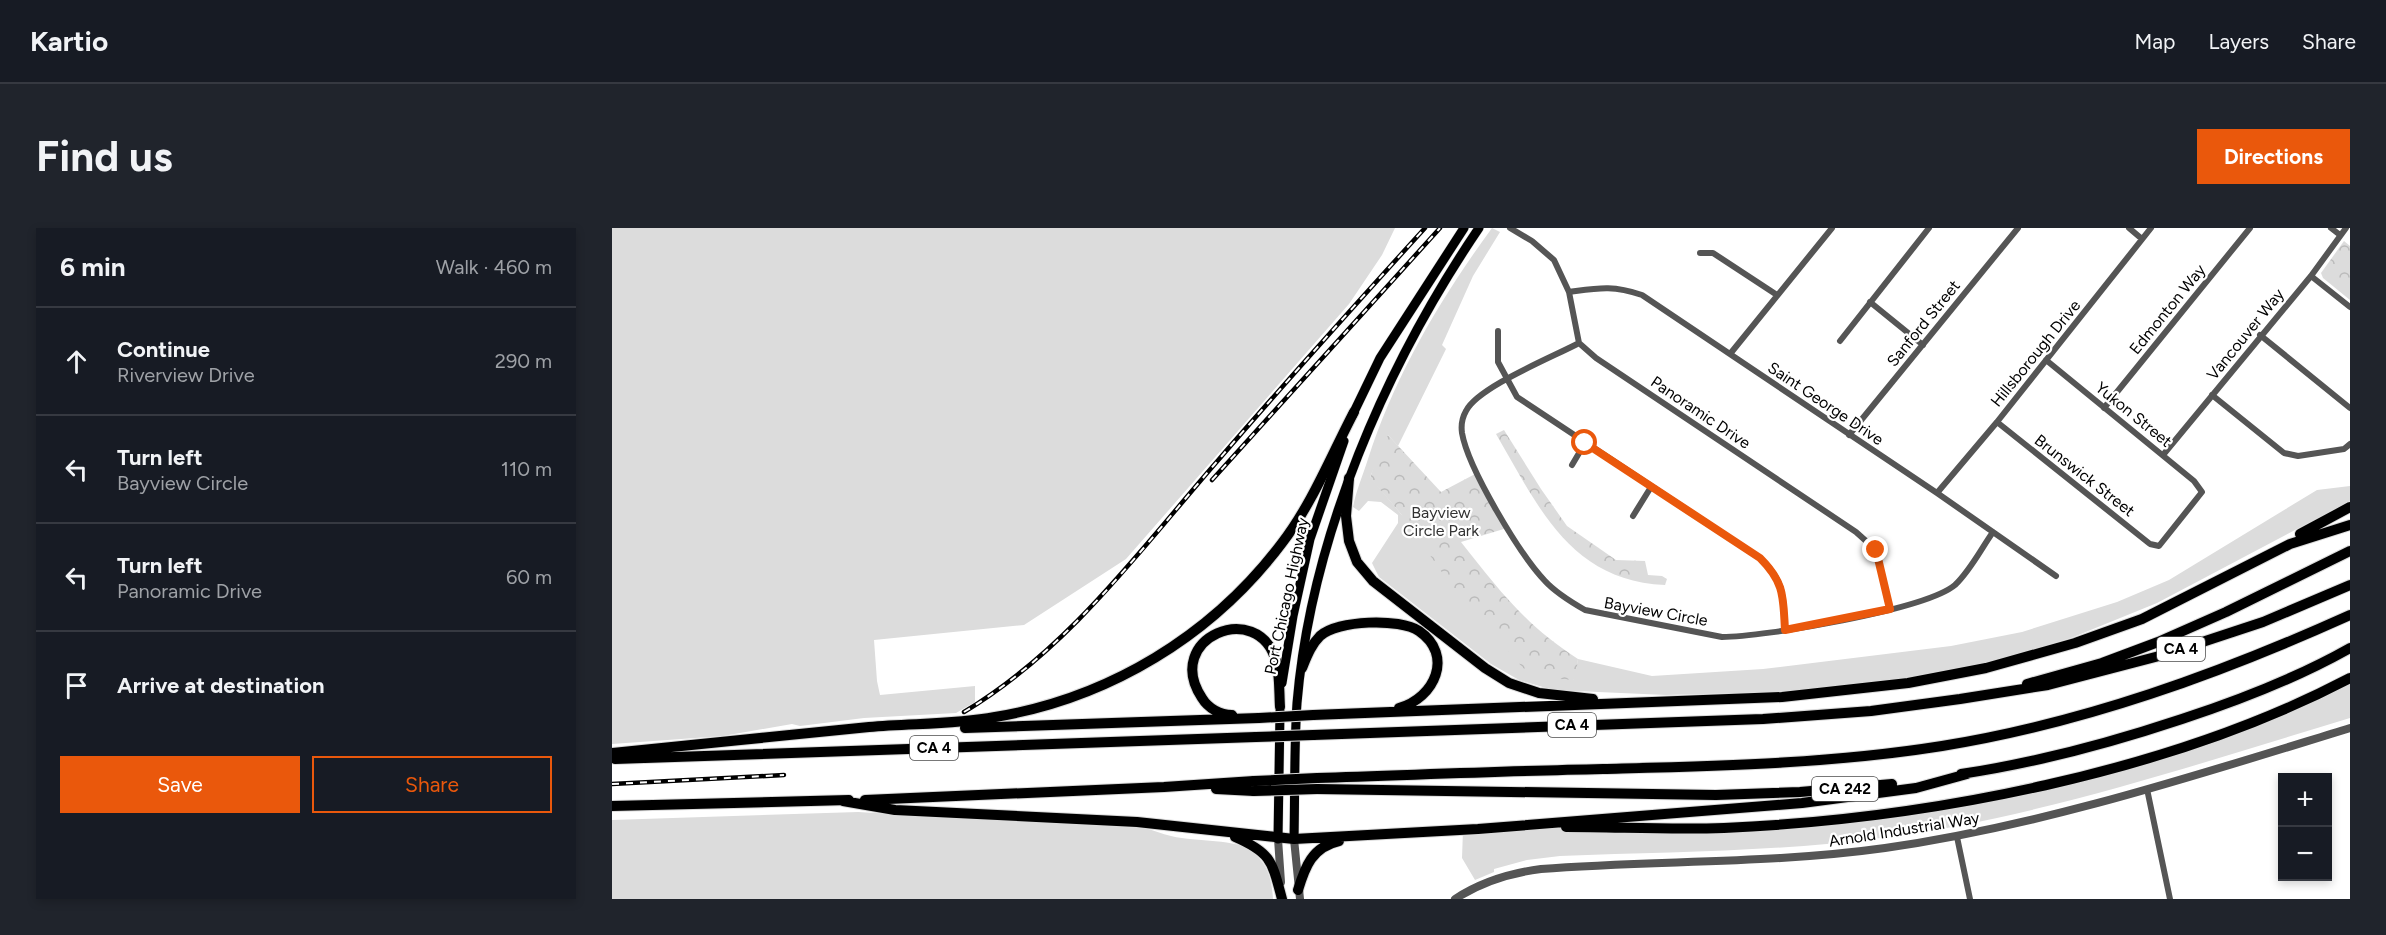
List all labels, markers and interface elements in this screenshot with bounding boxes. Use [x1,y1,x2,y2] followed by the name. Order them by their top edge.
[30,24,108,58] text: Kartio
[2135,29,2175,54] text: Map
[2208,29,2269,54] text: Layers
[2302,29,2356,54] text: Share
[2197,129,2350,184] button: Directions
[36,131,173,182] text: Find us
[60,251,126,283] text: 6 min
[436,255,552,279] text: Walk · 460 m
[2125,260,2210,358] street label: Edmonton Way
[1883,276,1964,370] street label: Sanford Street
[2203,284,2288,384] street label: Vancouver Way
[1987,296,2084,410] street label: Hillsborough Drive
[117,336,210,363] text: Continue
[60,345,93,378] icon: ahead
[495,349,552,373] text: 290 m
[1764,358,1887,449] street label: Saint George Drive
[117,363,255,387] text: Riverview Drive
[1647,372,1754,453] street label: Panoramic Drive
[2092,378,2176,451] street label: Yukon Street
[1571,429,1597,455] route start
[2031,430,2139,520] street label: Brunswick Street
[117,444,203,471] text: Turn left
[60,453,93,486] icon: left
[501,457,552,481] text: 110 m
[117,471,248,495] text: Bayview Circle
[1403,503,1479,540] park label: Bayview Circle Park
[1261,515,1313,676] street label: Port Chicago Highway
[1862,536,1888,562] route end
[117,552,203,579] text: Turn left
[60,561,93,594] icon: left
[506,565,552,589] text: 60 m
[117,579,262,603] text: Panoramic Drive
[1603,593,1709,630] street label: Bayview Circle
[2157,637,2205,661] road number: CA 4
[60,669,93,702] icon: arrive
[117,672,325,699] text: Arrive at destination
[1548,713,1596,737] road number: CA 4
[910,736,958,760] road number: CA 4
[60,756,300,813] button: Save
[312,756,552,813] button: Share
[2278,773,2332,881] map controls
[2278,773,2332,827] button: +
[1812,777,1878,801] road number: CA 242
[1827,808,1981,851] street label: Arnold Industrial Way
[2278,827,2332,881] button: −

